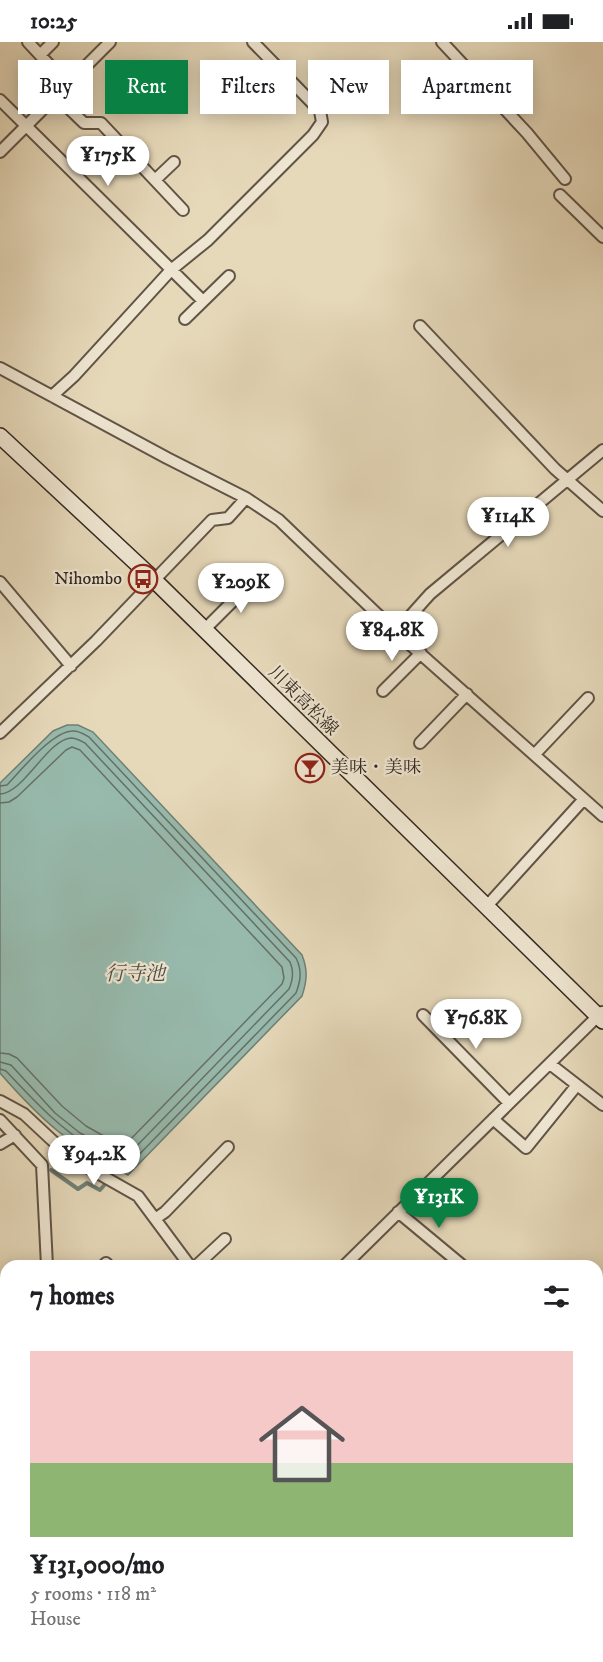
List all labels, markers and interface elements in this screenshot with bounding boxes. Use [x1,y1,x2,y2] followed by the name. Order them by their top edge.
[30,8,77,35] text: 10:25
[18,60,93,114] chip: Buy
[105,60,188,114] chip: Rent
[200,60,296,114] chip: Filters
[308,60,389,114] chip: New
[401,60,533,114] chip: Apartment
[66,136,150,187] pin: ¥175K
[80,143,136,168] text: ¥175K
[466,497,550,548] pin: ¥114K
[481,504,535,529] text: ¥114K
[127,563,159,595] bus stop icon: Nihombo
[199,563,283,614] pin: ¥209K
[54,568,122,590] place label: Nihombo
[212,570,270,595] text: ¥209K
[343,611,441,662] pin: ¥84.8K
[360,618,424,643] text: ¥84.8K
[263,661,343,741] street label: 川東高松線
[294,752,326,784] bar icon: 美味・美味
[331,757,421,779] place label: 美味・美味
[105,962,167,987] water label: 行寺池
[427,999,525,1050] pin: ¥76.8K
[444,1006,508,1031] text: ¥76.8K
[45,1135,143,1186] pin: ¥94.2K
[62,1142,126,1167] text: ¥94.2K
[397,1178,481,1229] pin: ¥131K
[414,1185,464,1210] text: ¥131K
[30,1280,114,1313] text: 7 homes
[540,1280,573,1313] icon: filters
[248,1390,356,1498] icon: home
[30,1549,164,1582] text: ¥131,000/mo
[30,1582,156,1607] text: 5 rooms · 118 m²
[30,1607,81,1632] text: House

